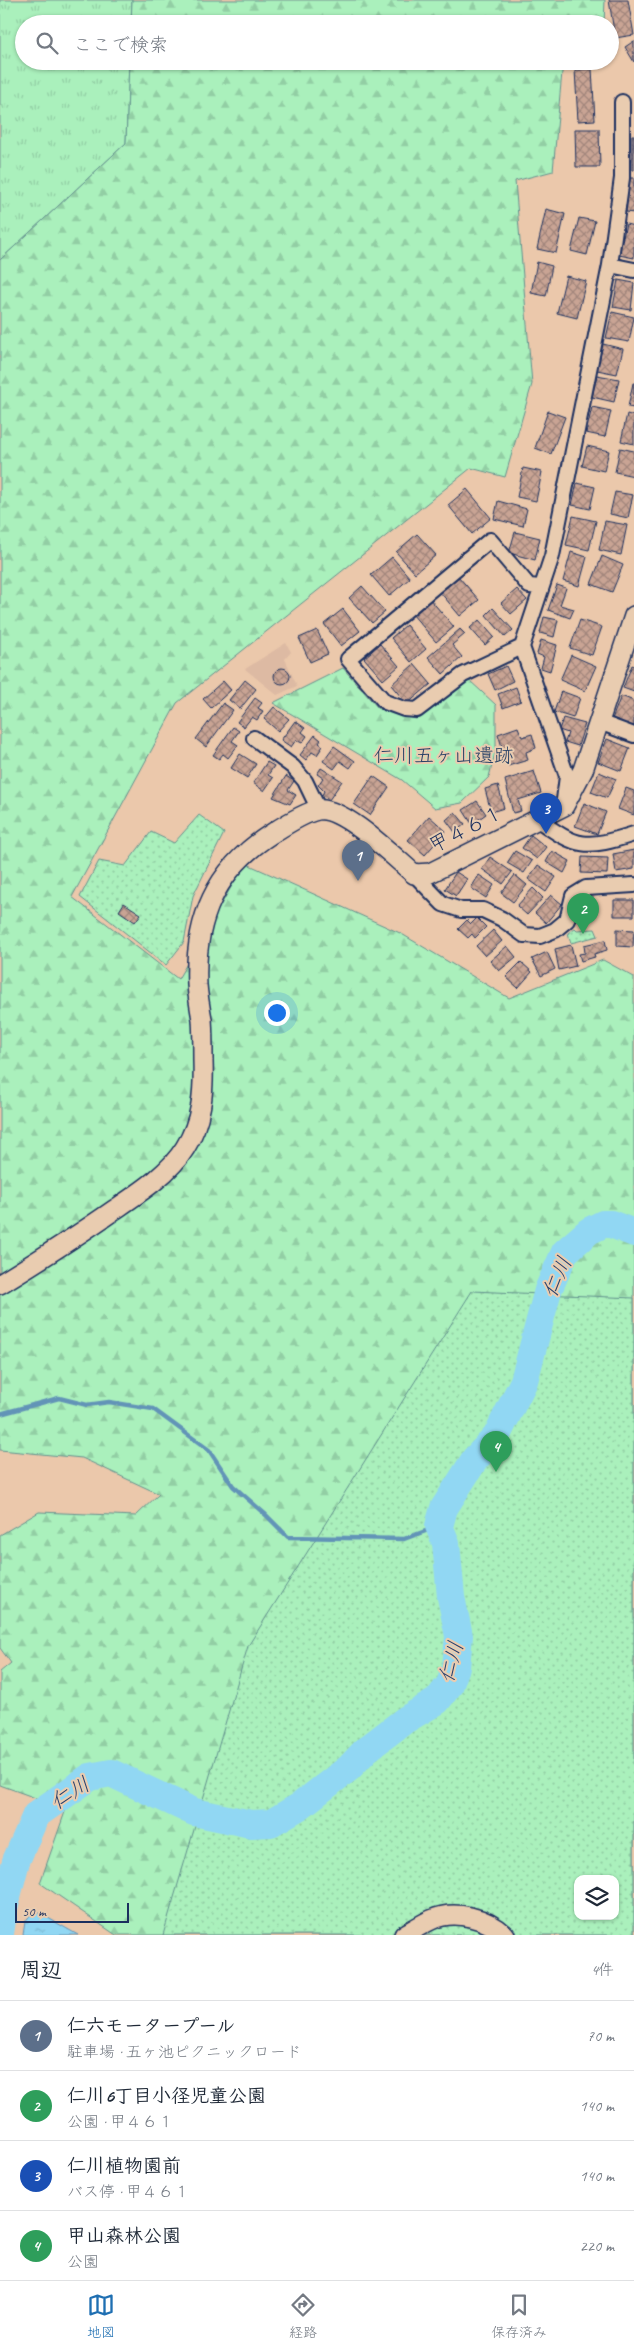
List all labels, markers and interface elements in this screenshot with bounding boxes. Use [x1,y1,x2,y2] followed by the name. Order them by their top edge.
[15,15,619,70] search box
[33,29,61,57] icon: search
[73,33,168,57] text: ここで検索
[374,743,514,768] park label: 仁川五ヶ山遺跡
[530,793,562,834] pin: 3
[425,800,507,858] street label: 甲４６１
[342,840,374,881] pin: 1
[567,893,599,934] pin: 2
[264,1000,290,1026] your location
[537,1253,577,1301] water label: 仁川
[480,1431,512,1472] pin: 4
[433,1638,469,1686] water label: 仁川
[45,1771,95,1815] water label: 仁川
[574,1875,619,1920] map controls
[574,1875,619,1920] button: layers
[15,1900,129,1923] scale bar
[22,1903,46,1920] text: 50 m
[20,1957,62,1983] text: 周辺
[591,1960,614,1980] text: 4件
[67,2014,235,2038] text: 仁六モータープール
[32,2026,40,2046] text: 1
[587,2026,614,2046] text: 70 m
[67,2042,302,2062] text: 駐車場 · 五ヶ池ピクニックロード
[67,2084,266,2108] text: 仁川6丁目小径児童公園
[32,2096,40,2116] text: 2
[580,2096,614,2116] text: 140 m
[67,2112,174,2132] text: 公園 · 甲４６１
[67,2154,181,2178] text: 仁川植物園前
[32,2166,40,2186] text: 3
[580,2166,614,2186] text: 140 m
[67,2182,190,2202] text: バス停 · 甲４６１
[67,2224,181,2248] text: 甲山森林公園
[32,2236,40,2256] text: 4
[580,2236,614,2256] text: 220 m
[67,2252,99,2272] text: 公園
[87,2291,115,2341] tab: 地図
[289,2291,317,2341] tab: 経路
[491,2291,547,2341] tab: 保存済み

